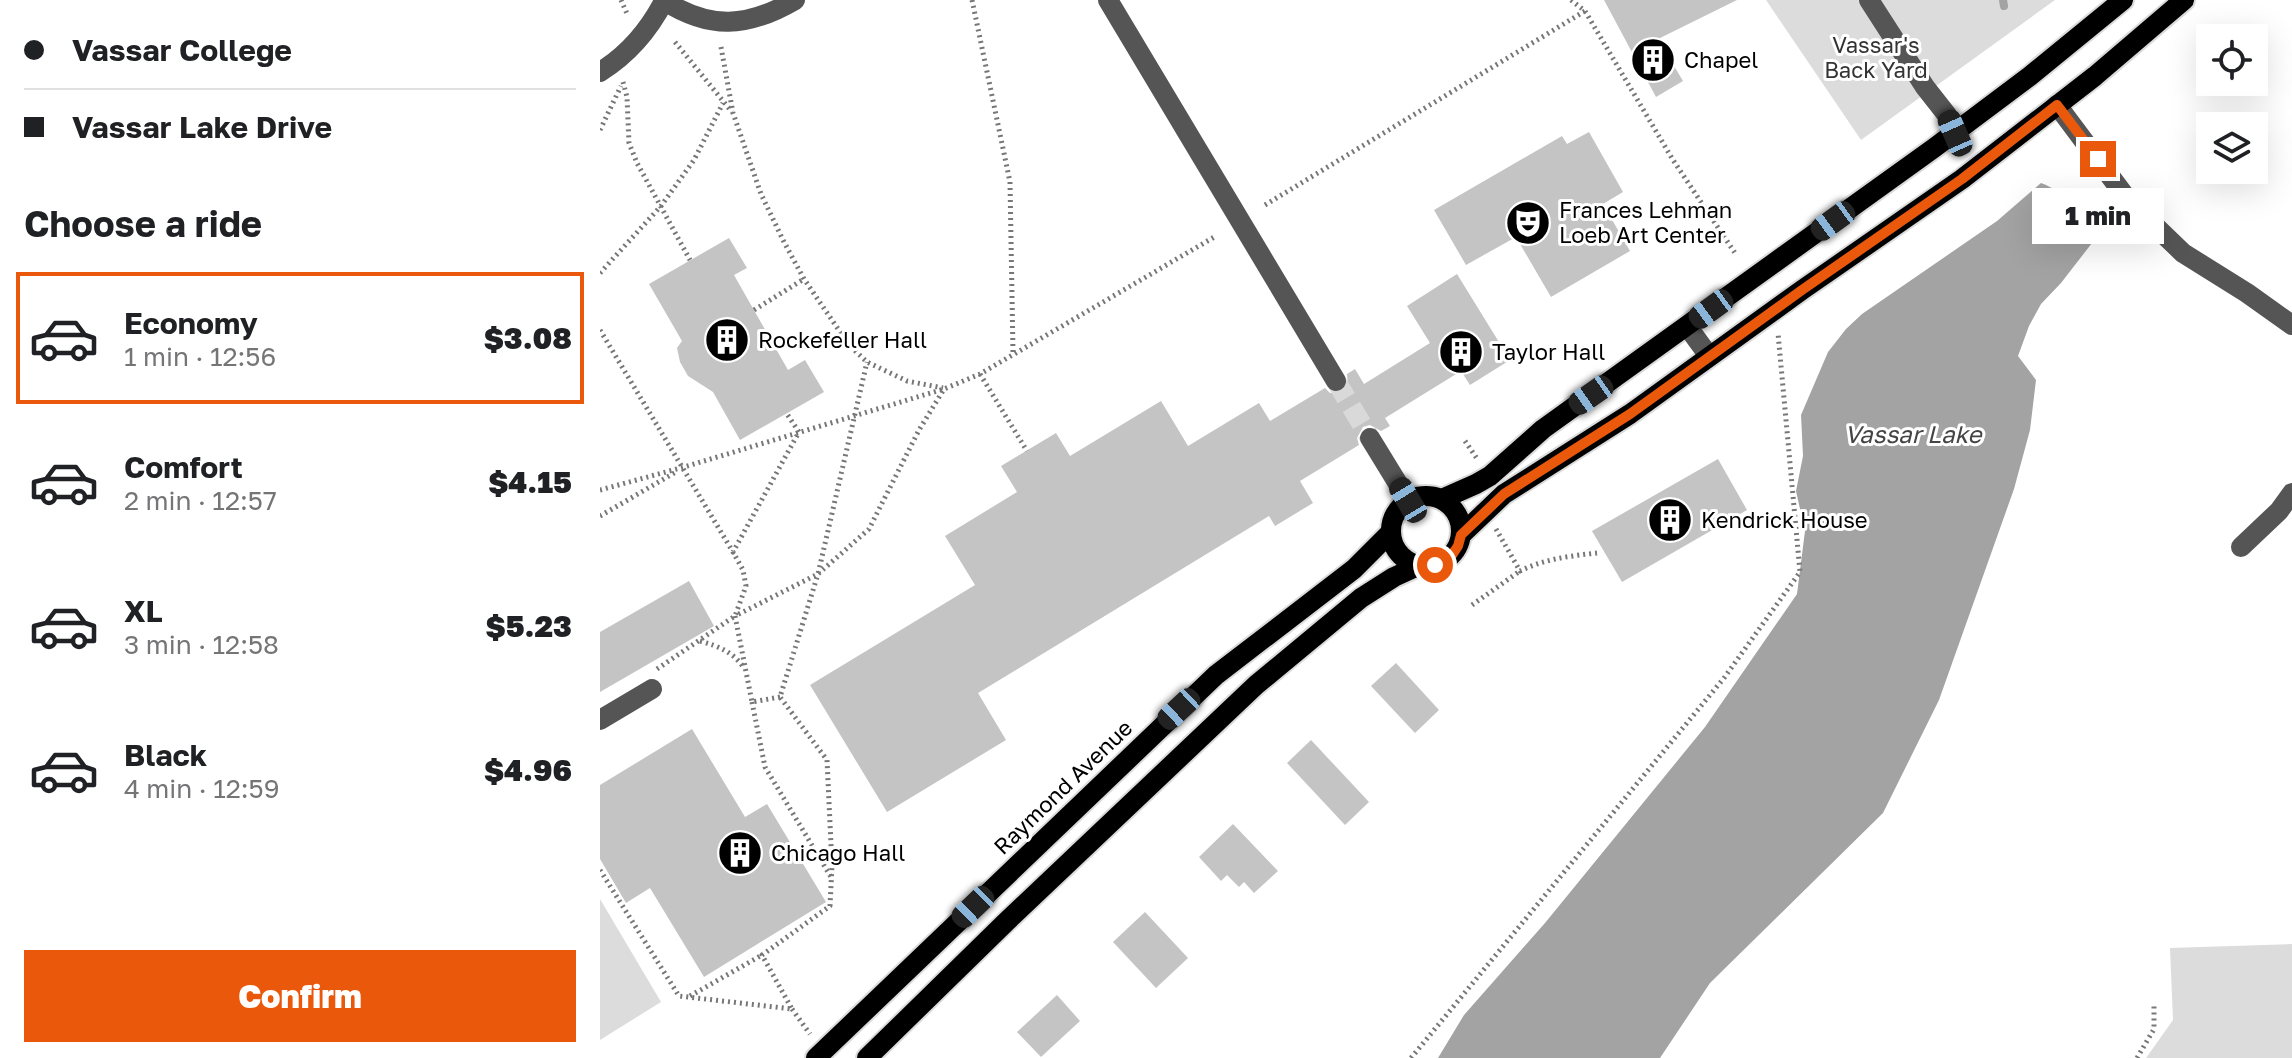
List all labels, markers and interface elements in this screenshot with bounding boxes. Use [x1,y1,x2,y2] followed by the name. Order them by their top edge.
[2196,24,2268,184] map controls
[2196,24,2268,96] button: locate
[1824,31,1928,83] park label: Vassar's Back Yard
[72,32,292,68] text: Vassar College
[1629,36,1677,84] building icon: Chapel
[1684,46,1758,73] place label: Chapel
[1934,106,1976,160] car
[72,109,332,145] text: Vassar Lake Drive
[2196,112,2268,184] button: layers
[2080,141,2116,177] route end
[2032,187,2164,243] callout: 1 min
[1559,196,1732,248] place label: Frances Lehman Loeb Art Center
[1807,197,1859,245] car
[1504,199,1552,247] theatre icon: Frances Lehman Loeb Art Center
[2065,200,2131,231] text: 1 min
[24,202,262,245] text: Choose a ride
[1685,285,1737,333] car
[28,302,100,374] icon: car
[124,305,258,341] text: Economy
[703,316,751,364] building icon: Rockefeller Hall
[484,320,572,356] text: $3.08
[758,326,927,353] place label: Rockefeller Hall
[1437,328,1485,376] building icon: Taylor Hall
[1492,338,1605,365] place label: Taylor Hall
[124,341,276,372] text: 1 min · 12:56
[1564,371,1618,419] car
[1844,419,1984,448] water label: Vassar Lake
[28,446,100,518] icon: car
[124,449,243,485] text: Comfort
[488,464,572,500] text: $4.15
[1385,473,1431,527] car
[124,485,277,516] text: 2 min · 12:57
[1646,496,1694,544] building icon: Kendrick House
[1701,506,1868,533] place label: Kendrick House
[1417,547,1453,583] route start
[28,590,100,662] icon: car
[124,593,163,629] text: XL
[486,608,572,644] text: $5.23
[124,629,279,660] text: 3 min · 12:58
[1153,684,1205,734] car
[988,714,1137,860] street label: Raymond Avenue
[28,734,100,806] icon: car
[124,737,207,773] text: Black
[484,752,572,788] text: $4.96
[124,773,279,804] text: 4 min · 12:59
[716,829,764,877] building icon: Chicago Hall
[771,839,905,866] place label: Chicago Hall
[947,882,999,932] car
[24,950,576,1042] button: Confirm

